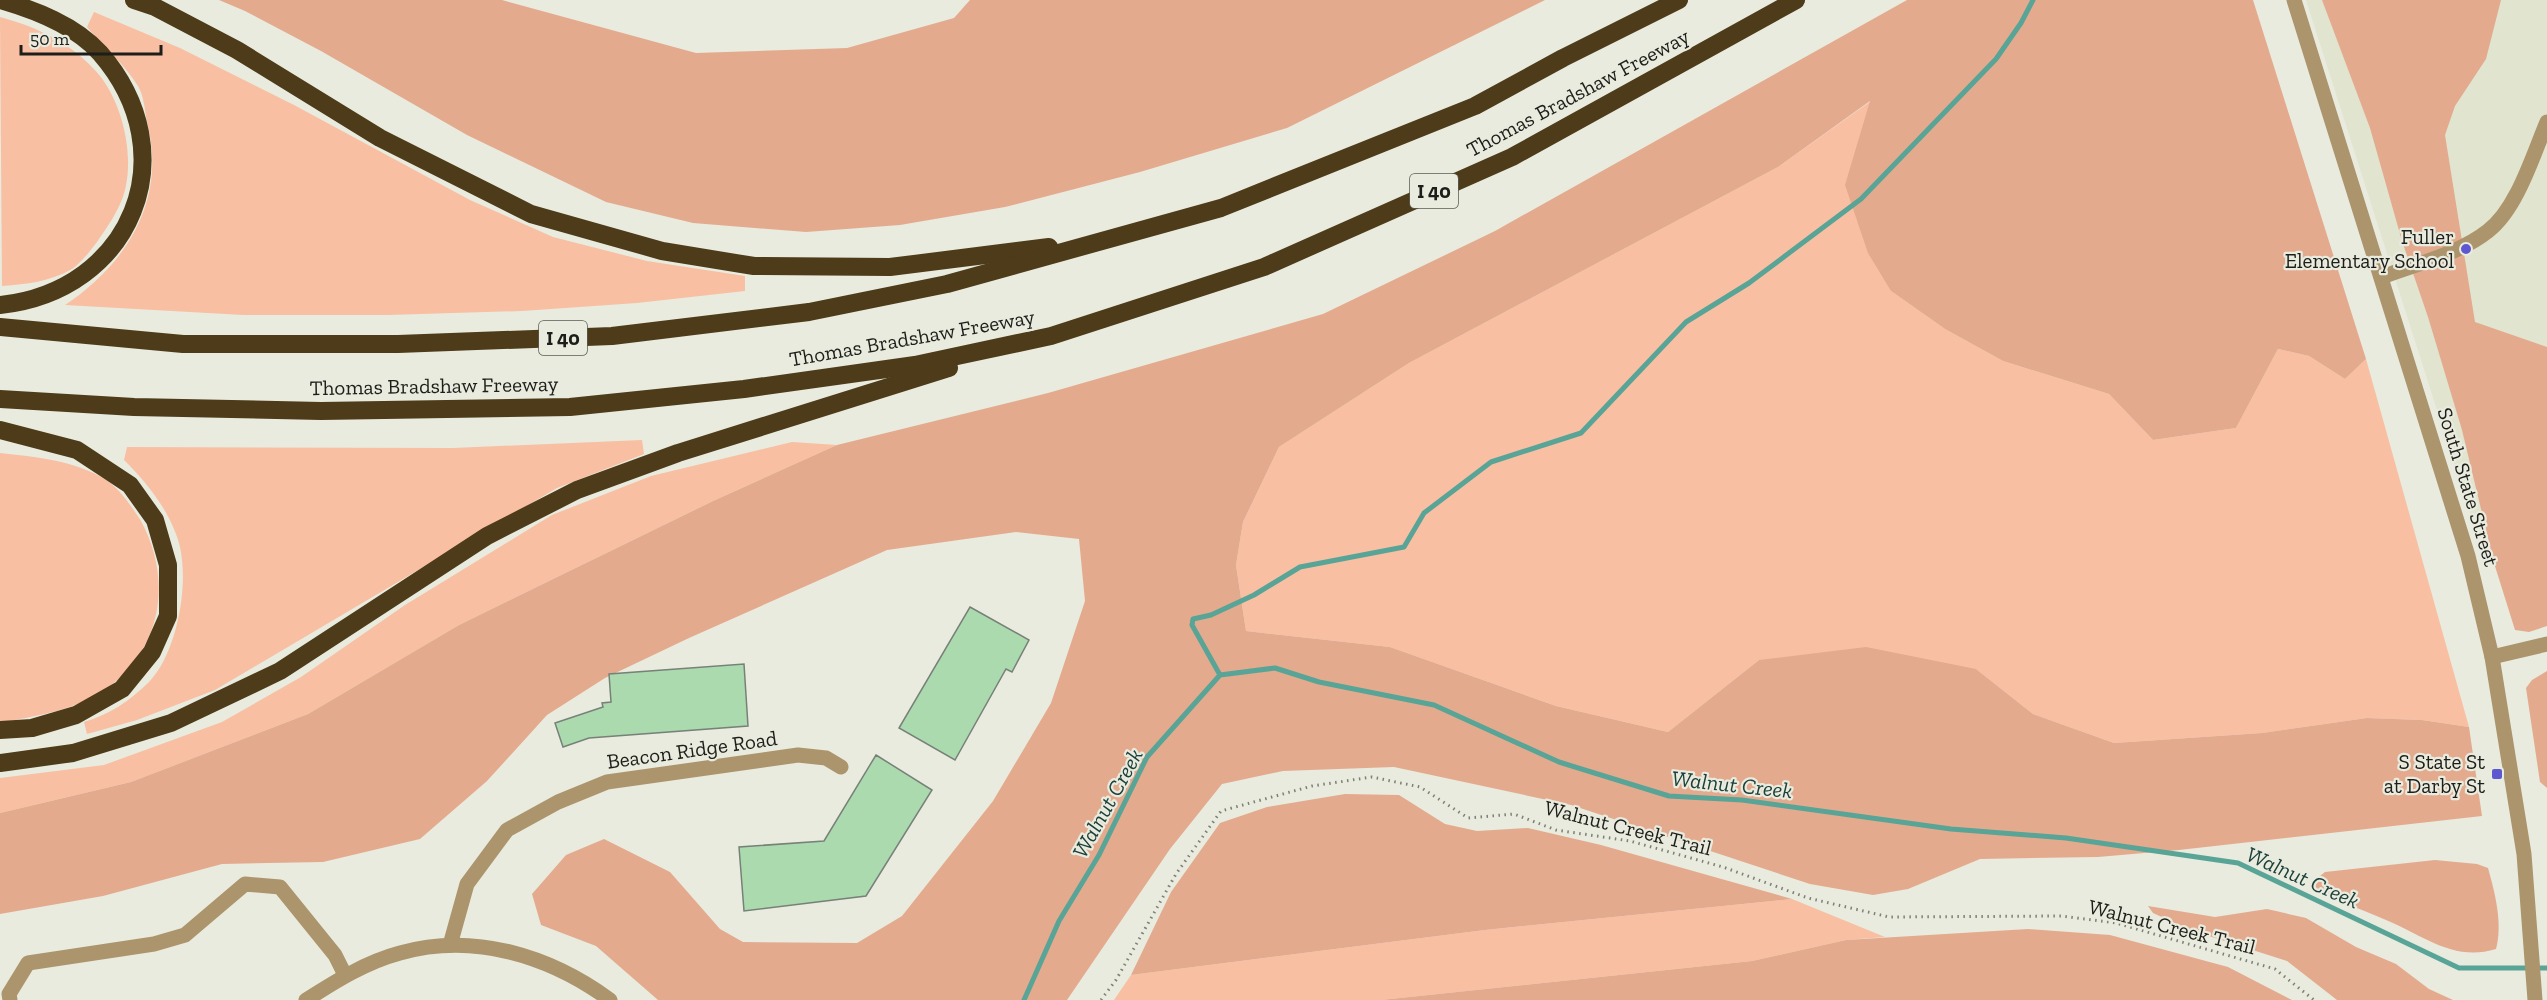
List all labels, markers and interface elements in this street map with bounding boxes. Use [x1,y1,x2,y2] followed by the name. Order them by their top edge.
[21,18,160,56] scale bar
[1462,23,1694,162] street label: Thomas Bradshaw Freeway
[30,28,70,50] text: 50 m
[1410,174,1458,208] road number: I 40
[2285,224,2454,273] place label: Fuller Elementary School
[2459,242,2473,256] marker: Fuller Elementary School
[787,304,1037,371] street label: Thomas Bradshaw Freeway
[539,321,587,355] road number: I 40
[309,371,559,400] street label: Thomas Bradshaw Freeway
[2432,404,2505,569] street label: South State Street
[605,725,779,774] street label: Beacon Ridge Road
[1066,744,1149,863] water label: Walnut Creek
[2384,749,2485,798] place label: S State St at Darby St
[1670,765,1794,804] water label: Walnut Creek
[2490,767,2504,781] marker: S State St at Darby St
[1542,795,1715,860] street label: Walnut Creek Trail
[2242,840,2364,915] water label: Walnut Creek
[2086,894,2259,959] street label: Walnut Creek Trail

